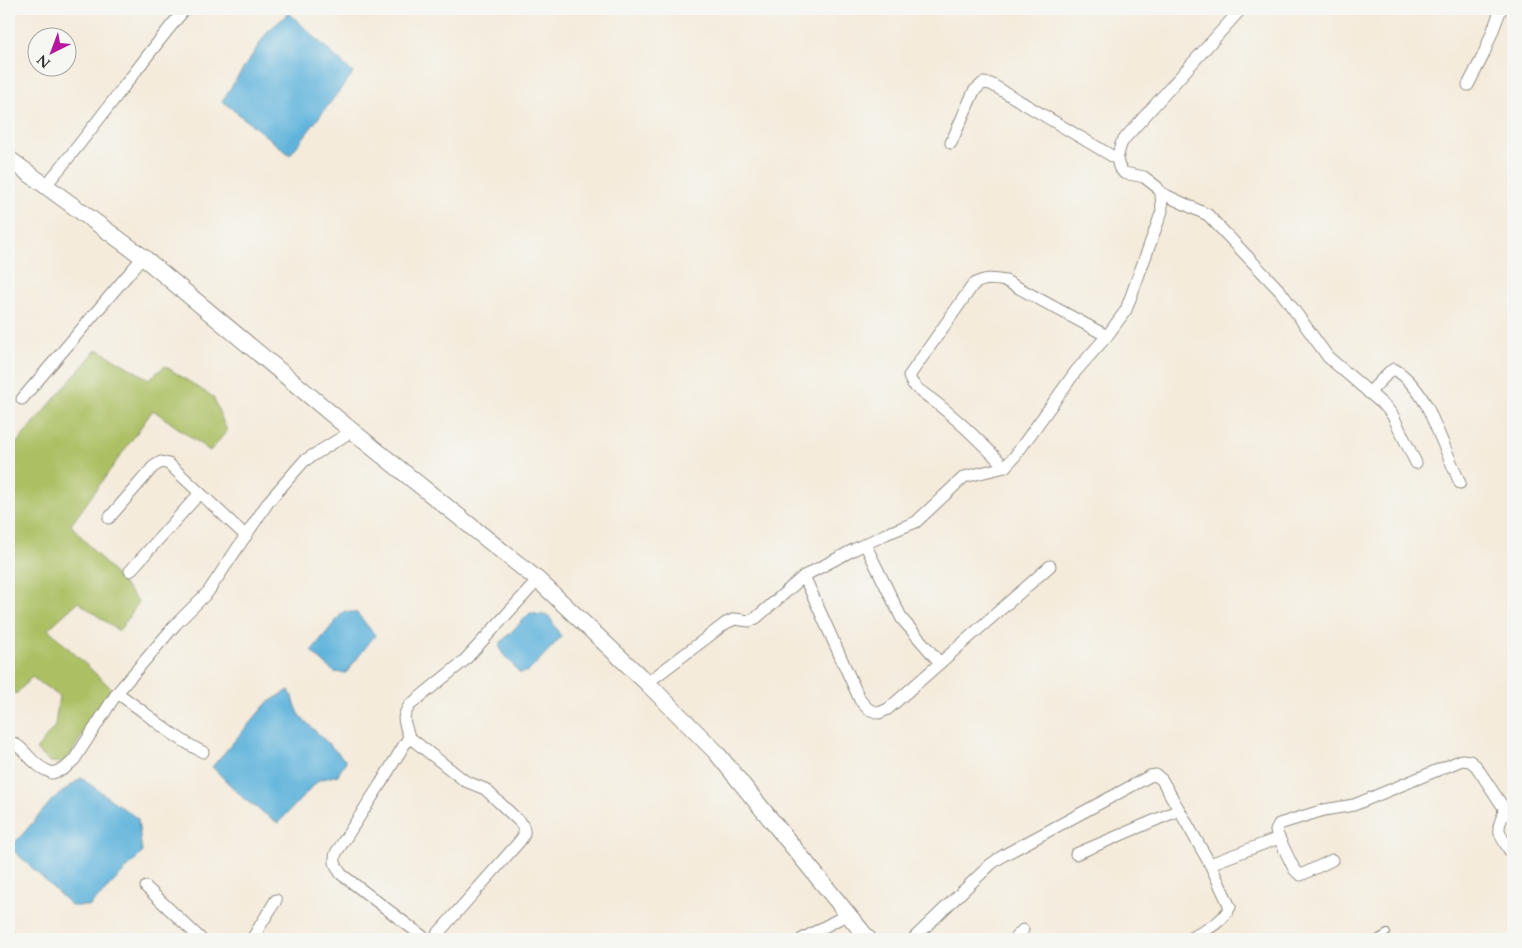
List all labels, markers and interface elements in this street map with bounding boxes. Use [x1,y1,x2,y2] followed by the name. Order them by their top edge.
[28,28,78,78] north arrow
[33,50,55,72] text: N

